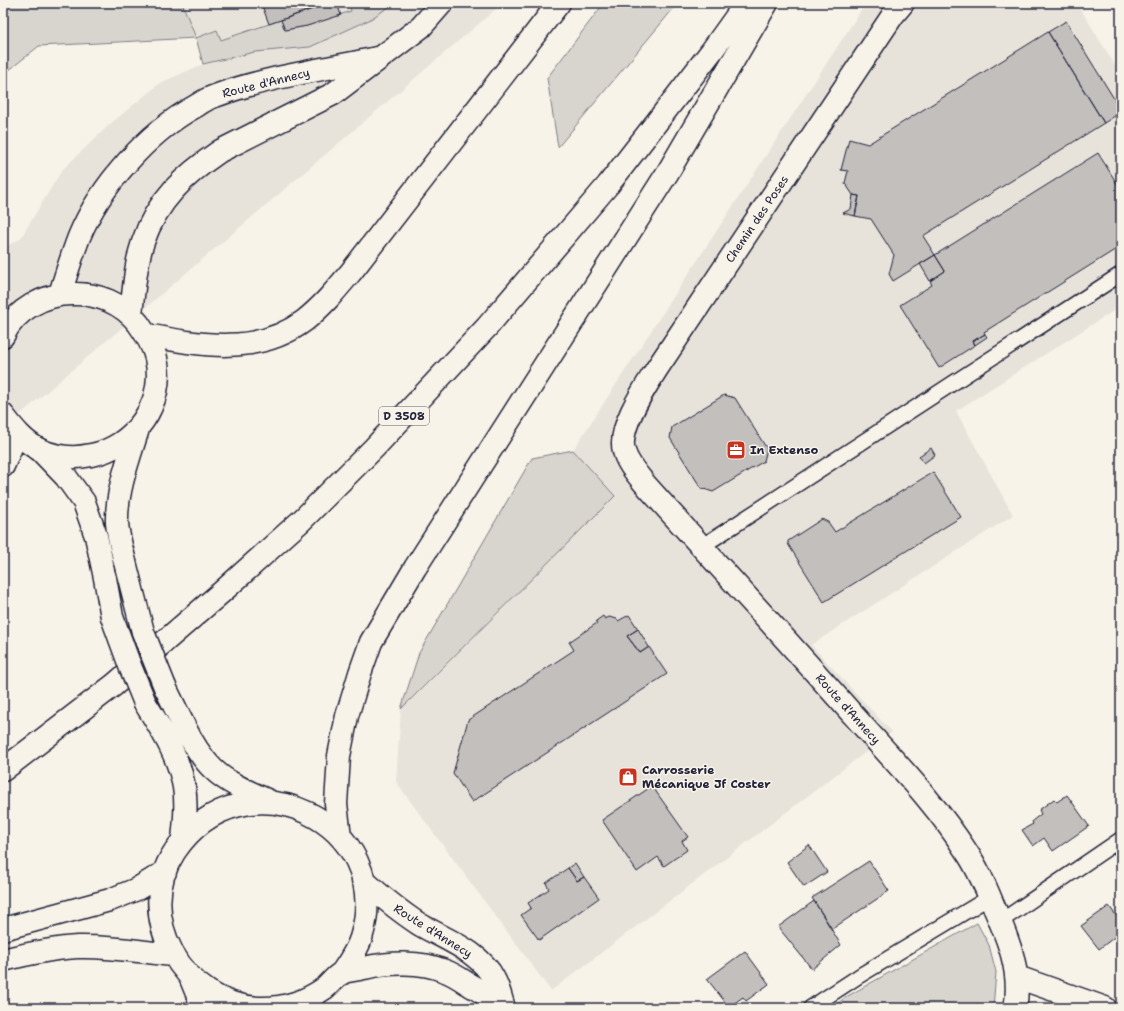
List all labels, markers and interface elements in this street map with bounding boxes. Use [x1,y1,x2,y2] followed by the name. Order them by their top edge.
[221,64,312,102] street label: Route d'Annecy
[722,172,792,266] street label: Chemin des Poses
[379,407,429,425] road number: D 3508
[725,439,747,461] office icon: In Extenso
[750,442,819,458] place label: In Extenso
[812,670,884,748] street label: Route d'Annecy
[642,762,771,792] place label: Carrosserie Mécanique Jf Coster
[617,766,639,788] shop icon: Carrosserie Mécanique Jf Coster
[391,900,475,962] street label: Route d'Annecy

